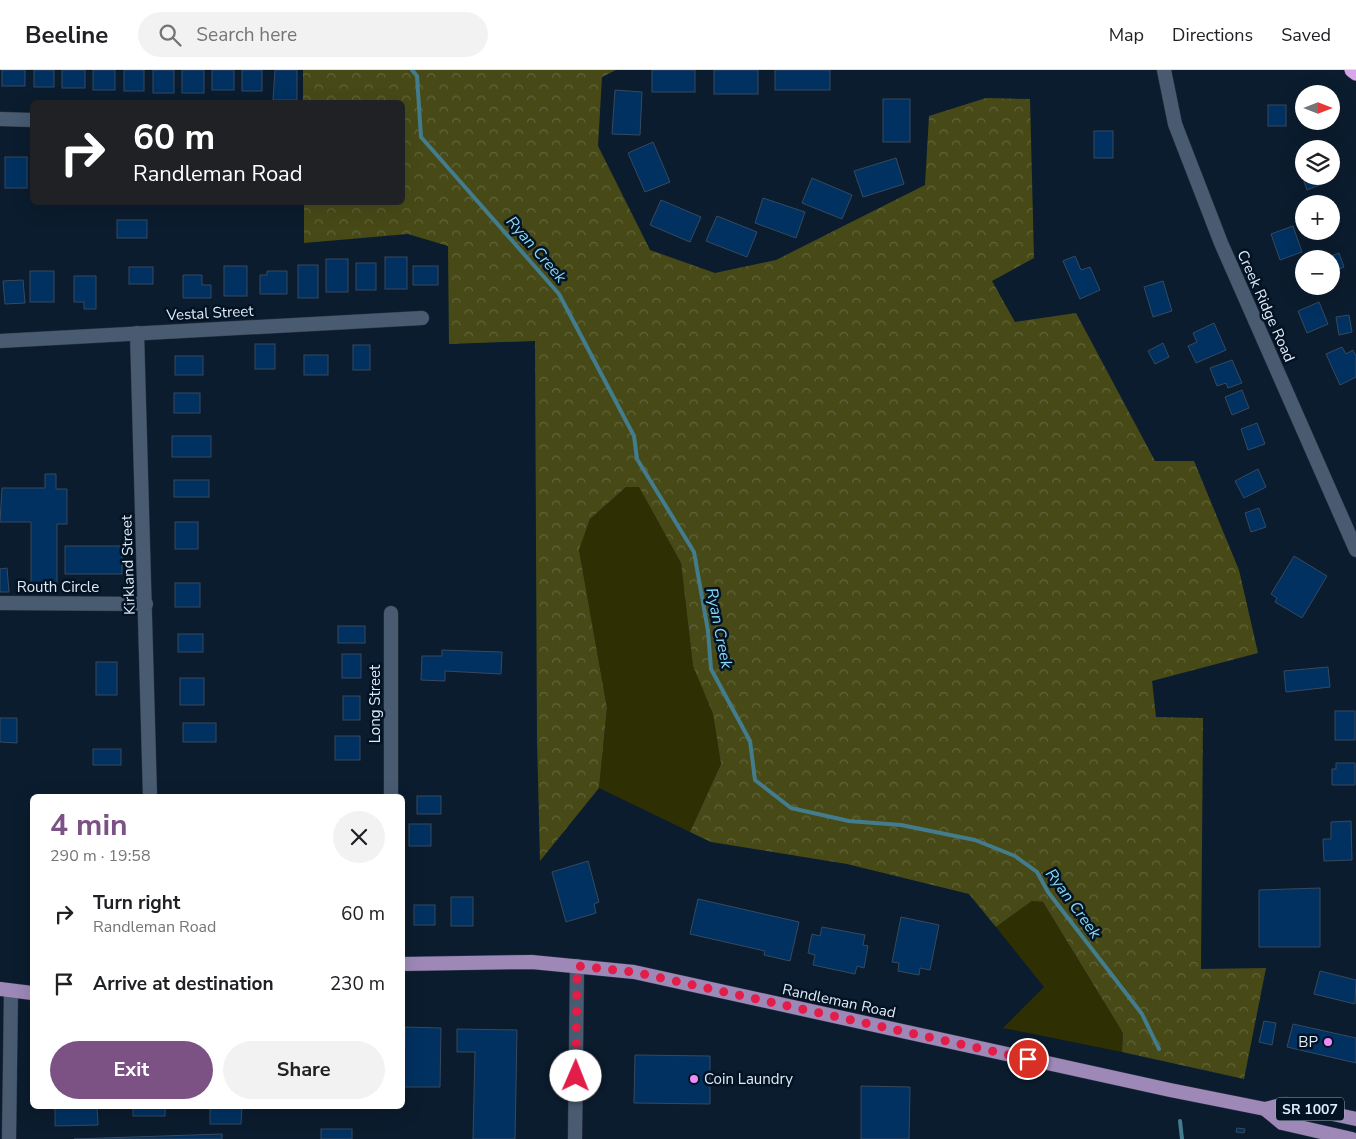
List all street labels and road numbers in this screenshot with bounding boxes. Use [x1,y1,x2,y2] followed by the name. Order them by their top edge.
[1232,247,1300,365] street label: Creek Ridge Road
[165,301,255,325] street label: Vestal Street
[116,514,140,615] street label: Kirkland Street
[17,577,99,597] street label: Routh Circle
[365,664,385,743] street label: Long Street
[780,979,898,1023] street label: Randleman Road
[1276,1098,1344,1120] road number: SR 1007

